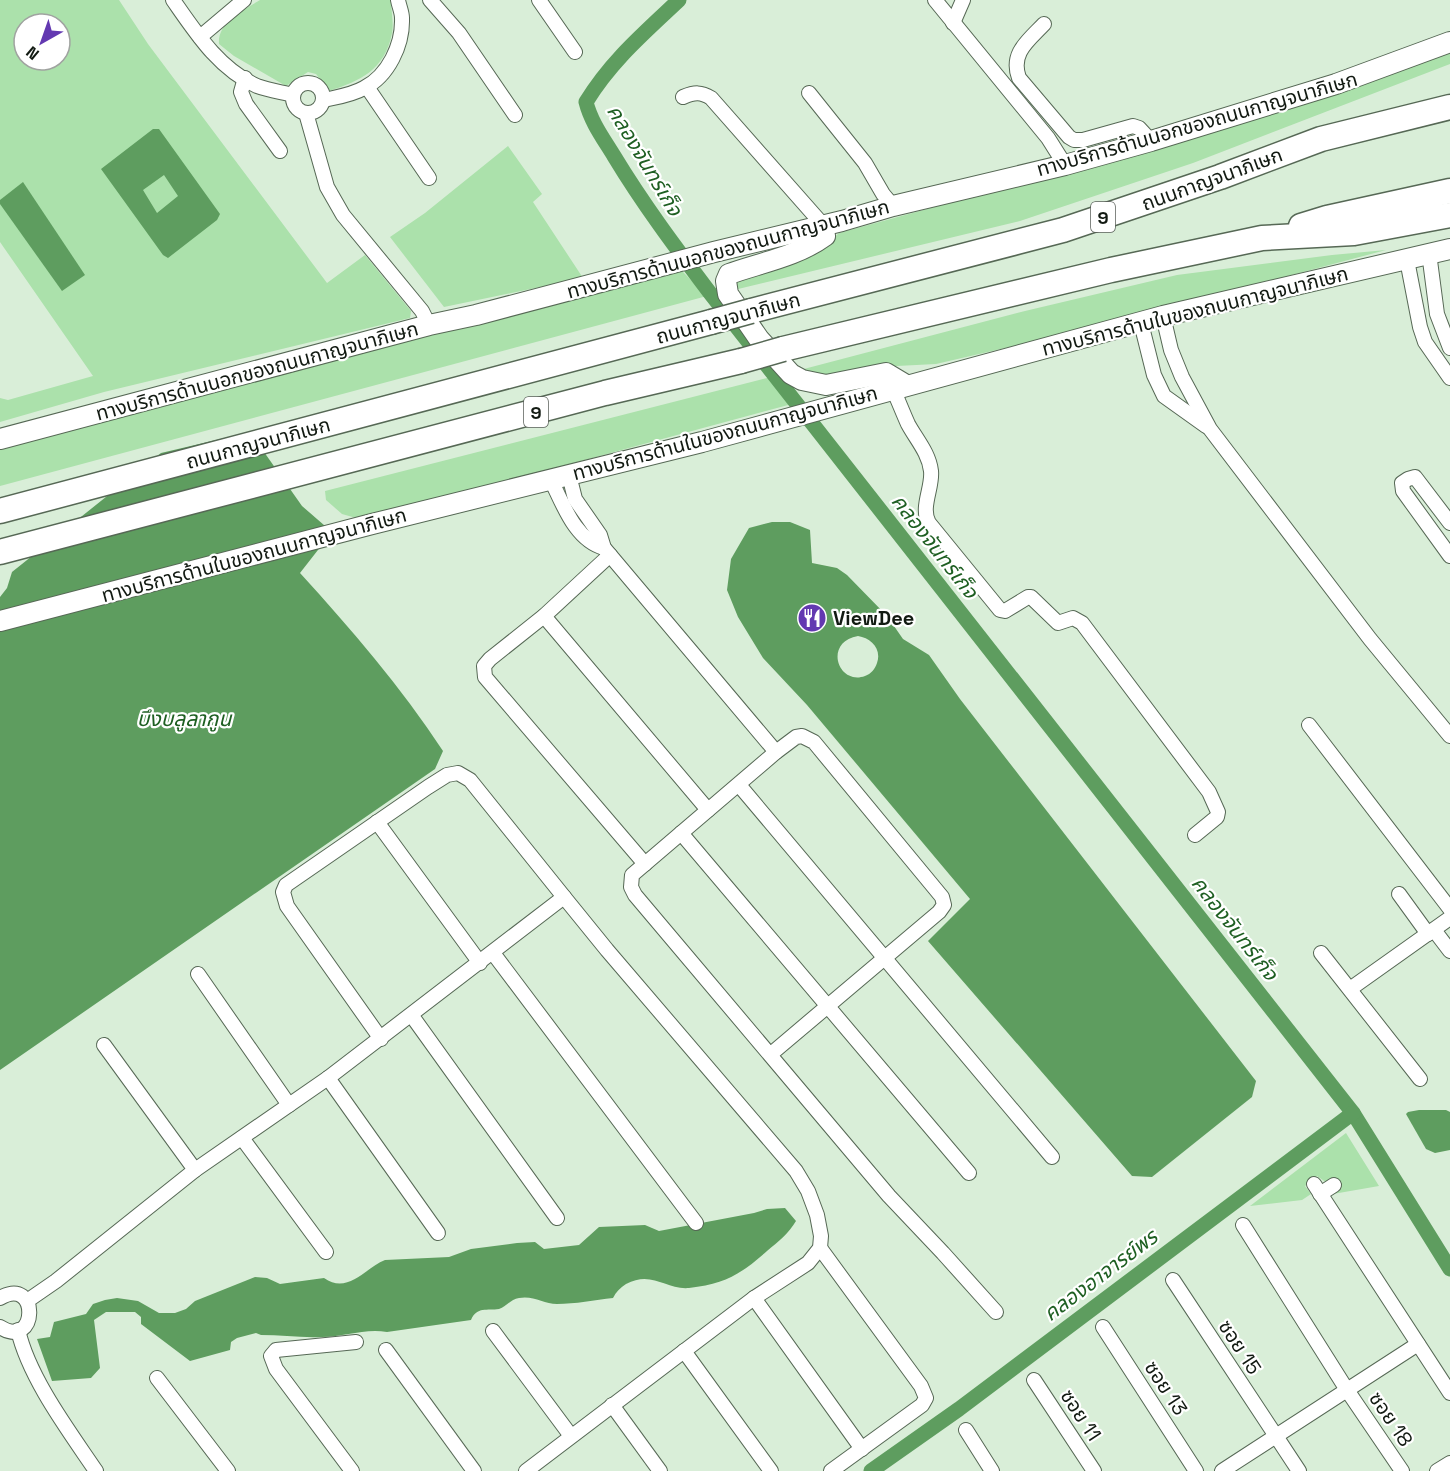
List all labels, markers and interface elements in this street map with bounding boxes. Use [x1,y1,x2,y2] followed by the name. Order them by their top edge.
[12,12,72,72] north arrow
[22,42,44,65] text: N
[1034,67,1360,181] street label: ทางบริการด้านนอกของถนนกาญจนาภิเษก
[601,99,689,221] water label: คลองจันทร์เก็จ
[1138,142,1286,216] street label: ถนนกาญจนาภิเษก
[564,193,892,305] street label: ทางบริการด้านนอกของถนนกาญจนาภิเษก
[1091,202,1115,232] road number: 9
[1039,260,1351,362] street label: ทางบริการด้านในของถนนกาญจนาภิเษก
[653,286,803,350] street label: ถนนกาญจนาภิเษก
[93,315,421,427] street label: ทางบริการด้านนอกของถนนกาญจนาภิเษก
[570,380,880,486] street label: ทางบริการด้านในของถนนกาญจนาภิเษก
[524,397,548,427] road number: 9
[183,411,333,475] street label: ถนนกาญจนาภิเษก
[886,488,985,604] water label: คลองจันทร์เก็จ
[99,502,409,608] street label: ทางบริการด้านในของถนนกาญจนาภิเษก
[796,602,828,634] restaurant icon: ViewDee
[833,605,914,631] place label: ViewDee
[137,705,232,732] water label: บึงบลูลากูน
[1186,870,1285,986] water label: คลองจันทร์เก็จ
[1038,1222,1164,1327] water label: คลองอาจารย์พร
[1213,1315,1267,1379] street label: ซอย 15
[1139,1356,1193,1420] street label: ซอย 13
[1055,1384,1107,1446] street label: ซอย 11
[1363,1387,1419,1451] street label: ซอย 18

